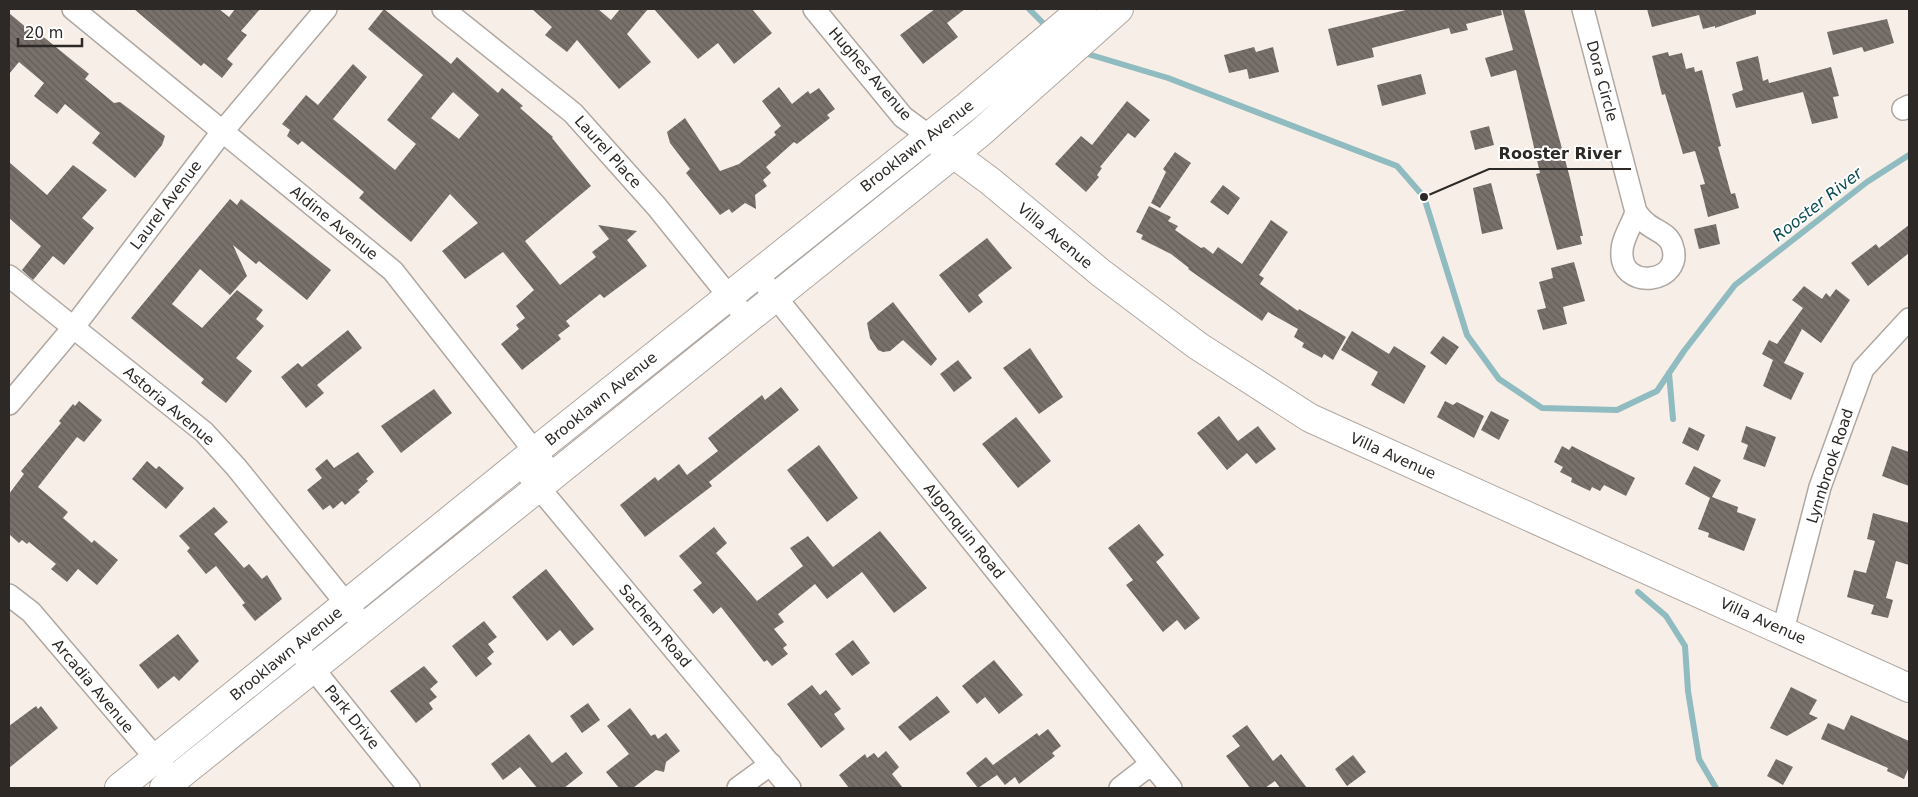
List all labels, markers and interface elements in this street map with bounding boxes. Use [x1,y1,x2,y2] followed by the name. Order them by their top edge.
[18,15,81,47] scale bar
[25,24,63,42] text: 20 m
[825,24,915,124] street label: Hughes Avenue
[1583,39,1621,123] street label: Dora Circle
[857,96,977,196] street label: Brooklawn Avenue
[571,112,645,192] street label: Laurel Place
[1489,138,1631,169] callout: Rooster River
[1499,144,1621,163] text: Rooster River
[127,157,205,253] street label: Laurel Avenue
[1769,163,1867,245] water label: Rooster River
[287,182,381,264] street label: Aldine Avenue
[1014,199,1096,273] street label: Villa Avenue
[541,348,661,450] street label: Brooklawn Avenue
[120,363,218,449] street label: Astoria Avenue
[1803,406,1857,526] street label: Lynnbrook Road
[1347,429,1439,483] street label: Villa Avenue
[920,480,1008,582] street label: Algonquin Road
[615,581,695,671] street label: Sachem Road
[1717,594,1809,648] street label: Villa Avenue
[226,603,346,705] street label: Brooklawn Avenue
[49,635,137,737] street label: Arcadia Avenue
[321,681,383,753] street label: Park Drive

